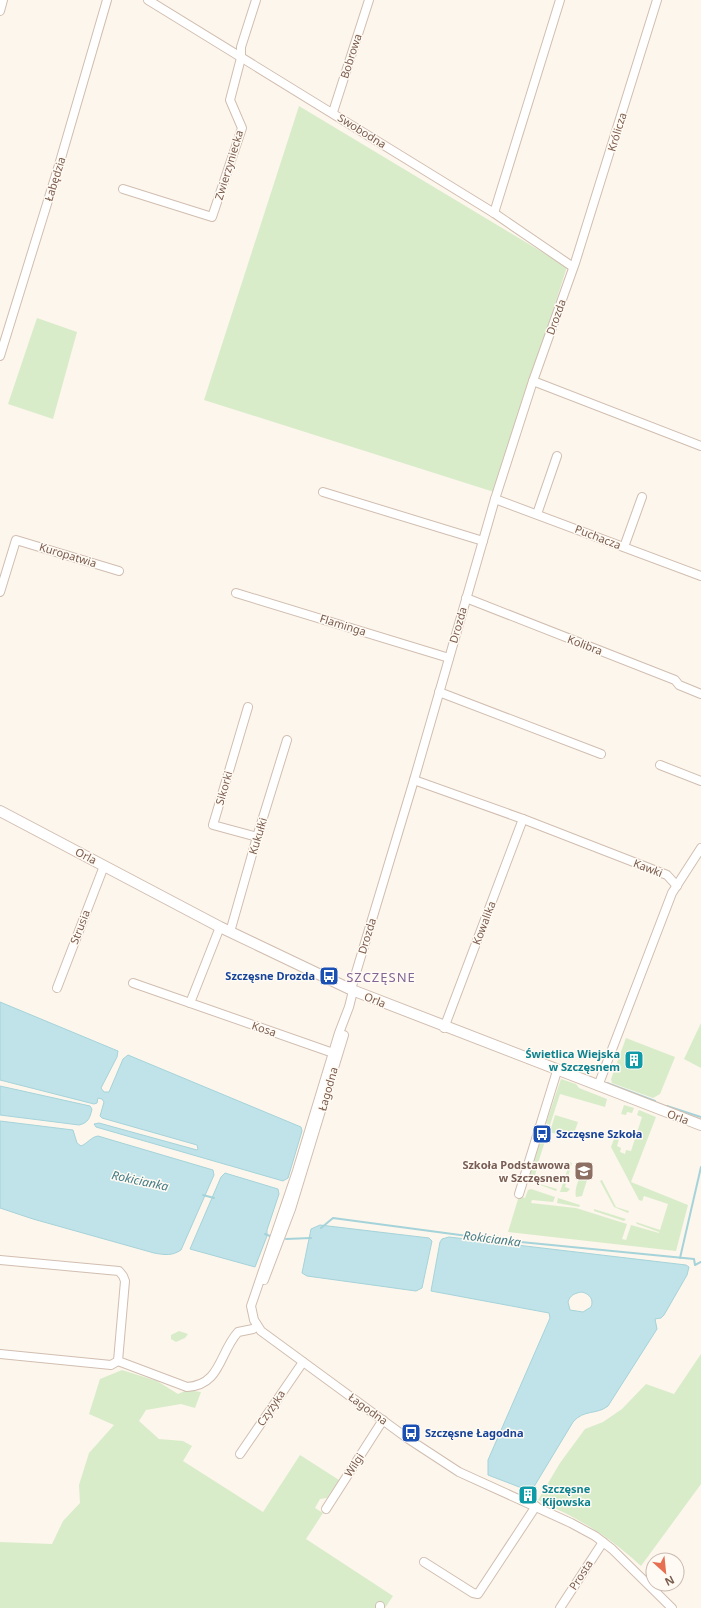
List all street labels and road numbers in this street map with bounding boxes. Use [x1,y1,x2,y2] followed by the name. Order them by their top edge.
[336,32,365,80] street label: Bobrowa
[335,110,389,151] street label: Swobodna
[603,110,630,153] street label: Królicza
[211,128,246,202] street label: Zwierzyniecka
[41,155,68,203] street label: Łabędzia
[542,297,569,337] street label: Drozda
[573,521,623,552] street label: Puchacza
[38,539,99,570] street label: Kuropatwia
[445,605,470,645] street label: Drozda
[318,610,368,639] street label: Flaminga
[565,631,605,658] street label: Kolibra
[212,769,236,807] street label: Sikorki
[245,816,270,856] street label: Kukułki
[73,844,100,867] street label: Orla
[631,855,665,880] street label: Kawki
[468,899,499,947] street label: Kowalika
[66,907,93,946] street label: Strusia
[354,916,379,956] street label: Drozda
[362,988,388,1011] street label: Orla
[250,1017,278,1040] street label: Kosa
[314,1065,341,1113] street label: Łagodna
[665,1106,691,1127] street label: Orla
[253,1387,288,1429] street label: Czyżyka
[346,1389,391,1428] street label: Łagodna
[340,1450,367,1480] street label: Wilgi
[565,1557,596,1593] street label: Prosta

